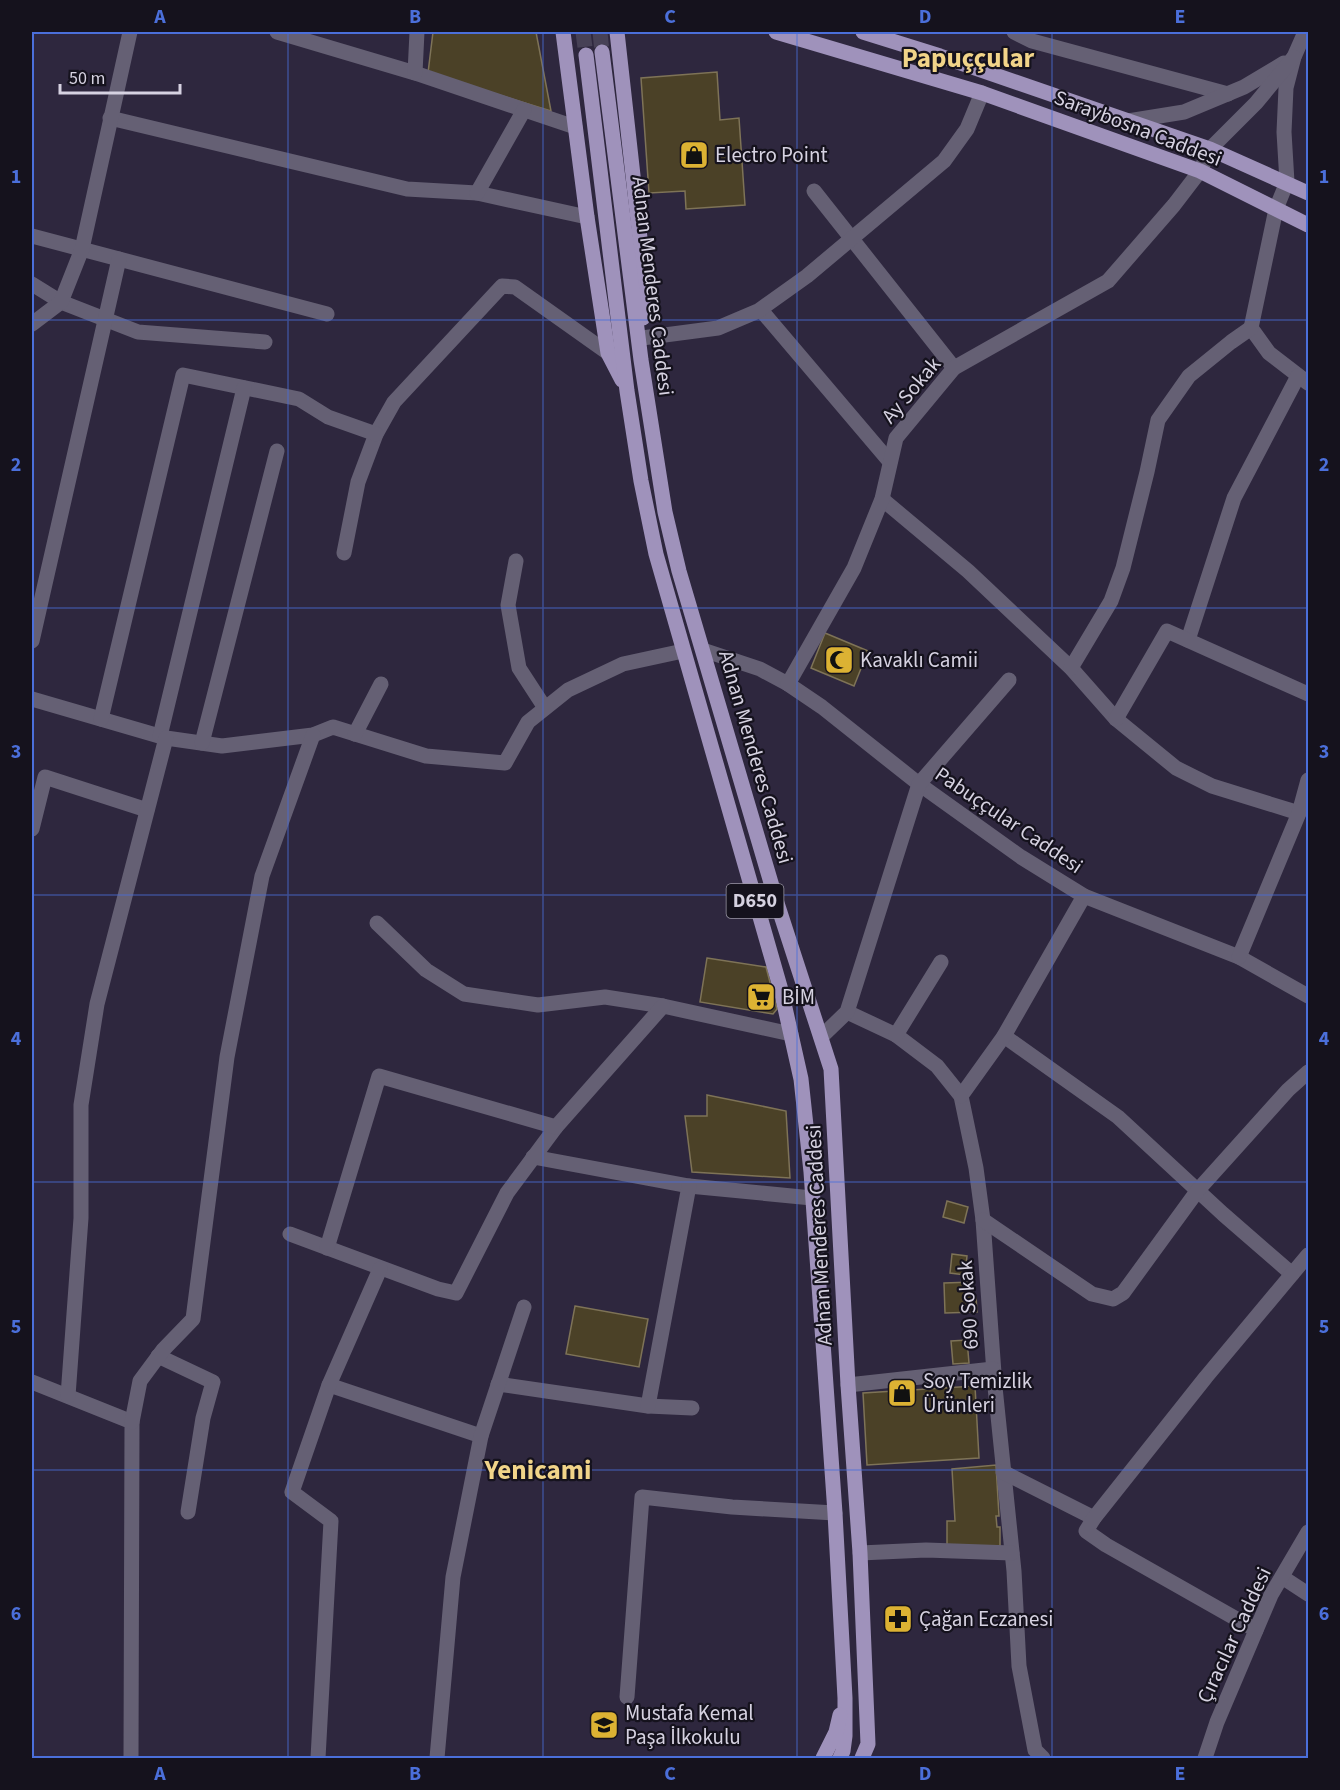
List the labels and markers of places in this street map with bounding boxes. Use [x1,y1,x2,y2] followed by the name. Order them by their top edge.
[678,139,710,171] shop icon: Electro Point
[715,140,827,170] place label: Electro Point
[823,644,855,676] mosque icon: Kavaklı Camii
[860,645,978,675] place label: Kavaklı Camii
[745,981,777,1013] supermarket icon: BİM
[782,982,815,1012] place label: BİM
[923,1366,1033,1420] place label: Soy Temizlik Ürünleri
[886,1377,918,1409] shop icon: Soy Temizlik Ürünleri
[882,1603,914,1635] pharmacy icon: Çağan Eczanesi
[919,1604,1053,1634] place label: Çağan Eczanesi
[625,1698,754,1752] place label: Mustafa Kemal Paşa İlkokulu
[588,1709,620,1741] school or university icon: Mustafa Kemal Paşa İlkokulu

